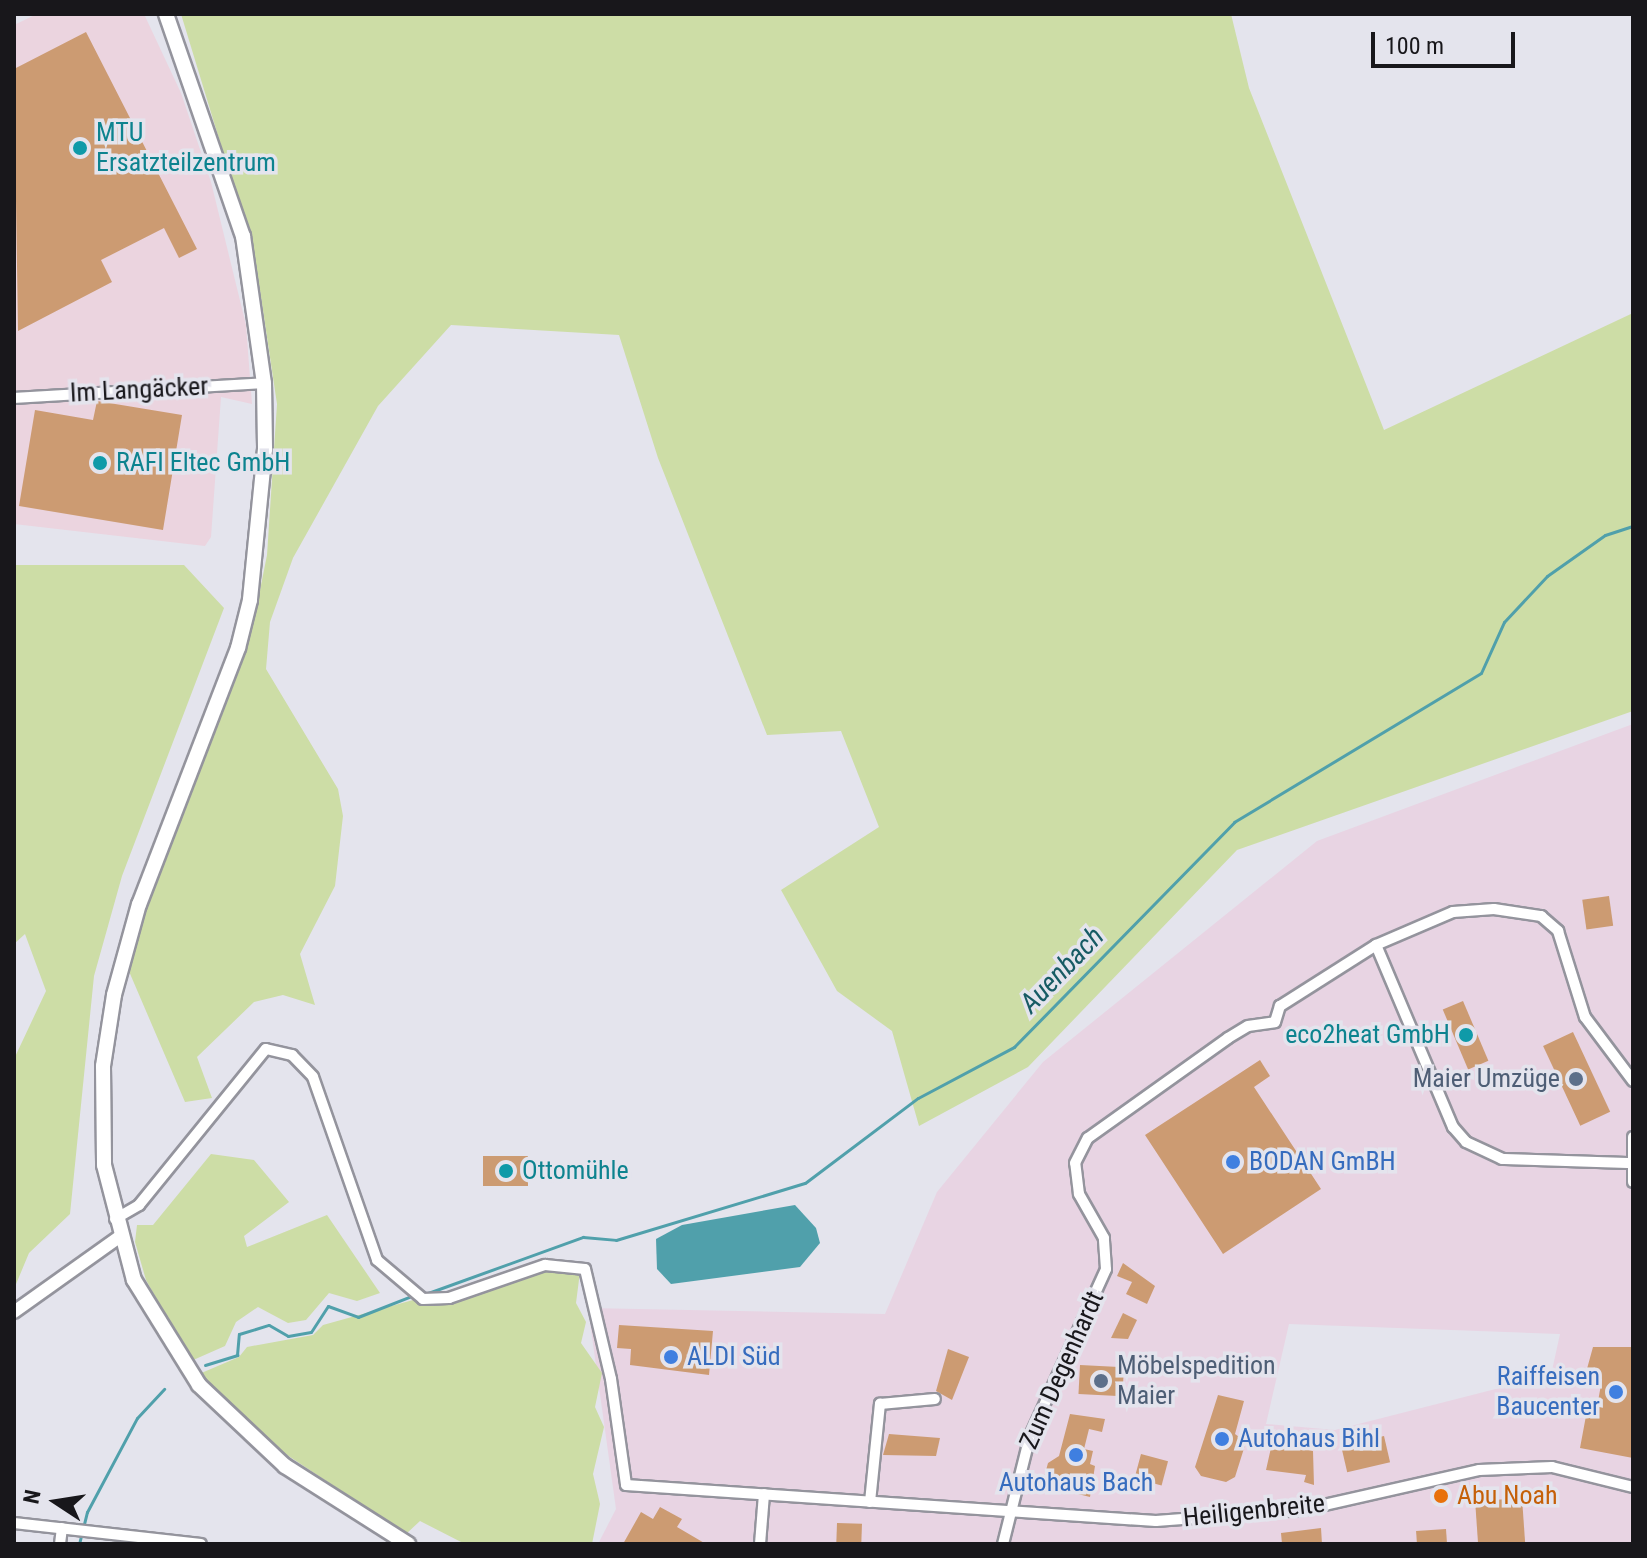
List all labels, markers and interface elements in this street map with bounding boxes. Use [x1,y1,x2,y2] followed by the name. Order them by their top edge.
[1375,16,1519,66] scale bar
[1385,32,1444,60] text: 100 m
[96,117,276,178] place label: MTU Ersatzteilzentrum
[71,139,89,157] marker: MTU Ersatzteilzentrum
[69,371,209,409] street label: Im Langäcker
[116,447,290,479] place label: RAFI Eltec GmbH
[91,454,109,472] marker: RAFI Eltec GmbH
[1013,920,1111,1020] water label: Auenbach
[1285,1019,1450,1051] place label: eco2heat GmbH
[1457,1026,1475,1044] marker: eco2heat GmbH
[1413,1063,1560,1095] place label: Maier Umzüge
[1567,1070,1585,1088] marker: Maier Umzüge
[1249,1146,1396,1178] place label: BODAN GmBH
[1224,1153,1242,1171] marker: BODAN GmBH
[522,1155,629,1187] place label: Ottomühle
[497,1162,515,1180] marker: Ottomühle
[1013,1286,1111,1454] street label: Zum Degenhardt
[687,1341,781,1373] place label: ALDI Süd
[662,1348,680,1366] marker: ALDI Süd
[1117,1350,1276,1412] place label: Möbelspedition Maier
[1496,1361,1600,1422] place label: Raiffeisen Baucenter
[1092,1372,1110,1390] marker: Möbelspedition Maier
[1607,1383,1625,1401] marker: Raiffeisen Baucenter
[1238,1423,1380,1455] place label: Autohaus Bihl
[1213,1430,1231,1448] marker: Autohaus Bihl
[1067,1446,1085,1464] marker: Autohaus Bach
[16,1462,96,1542] north arrow
[999,1467,1153,1499] place label: Autohaus Bach
[1457,1480,1558,1512] place label: Abu Noah
[1432,1487,1450,1505] marker: Abu Noah
[18,1488,46,1506] text: N
[1182,1488,1326,1534] street label: Heiligenbreite

